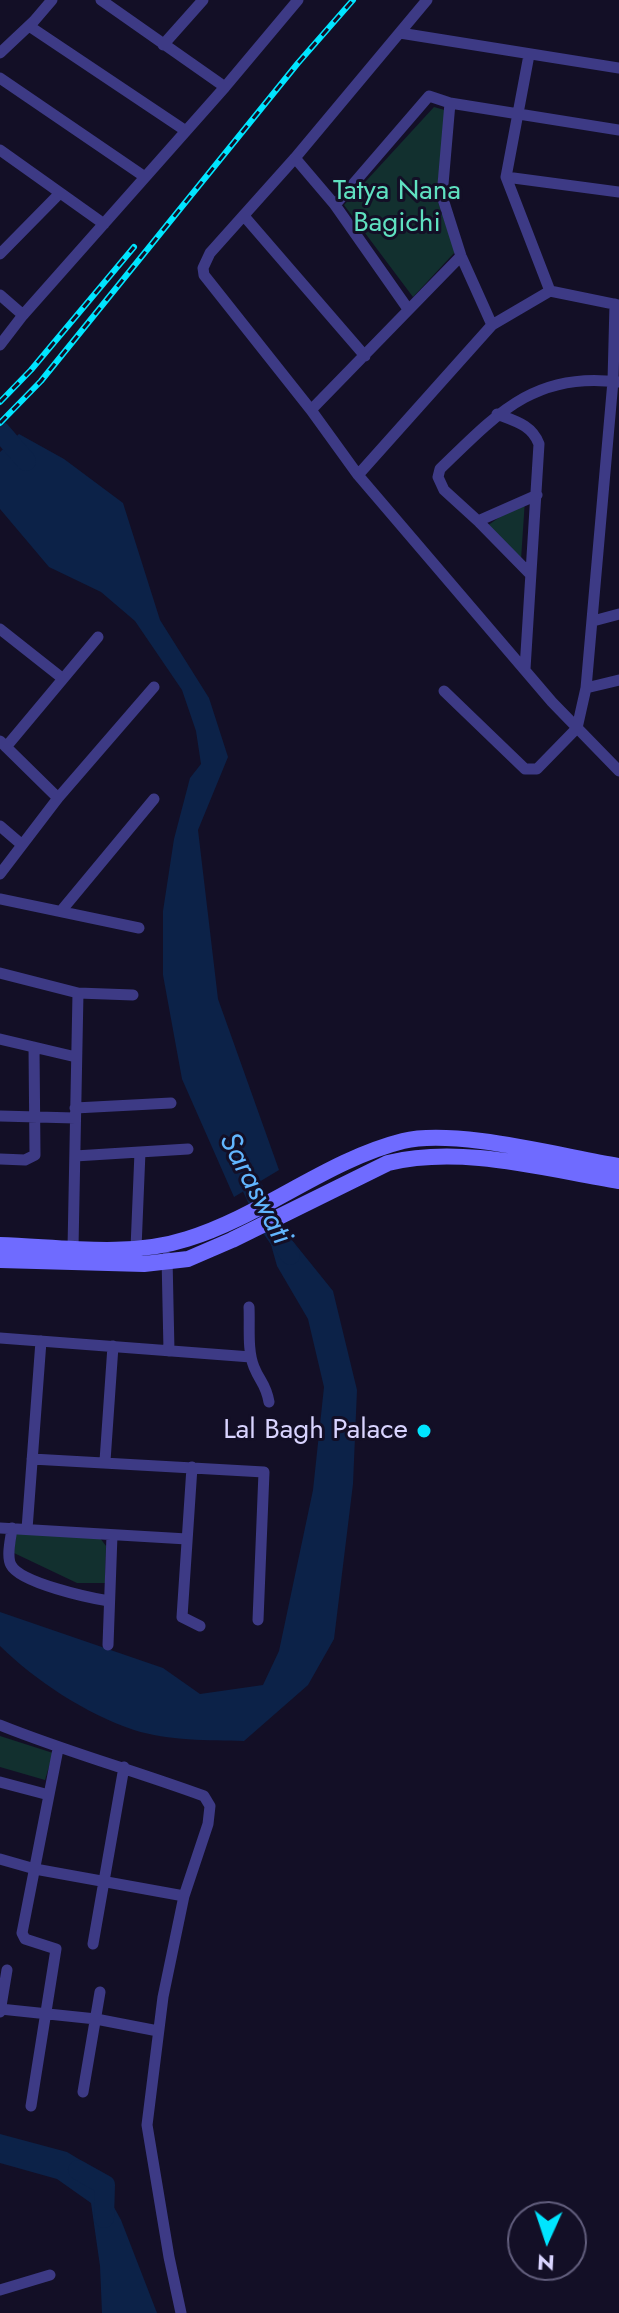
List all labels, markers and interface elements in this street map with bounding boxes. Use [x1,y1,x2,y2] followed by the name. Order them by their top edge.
[333,175,461,241] park label: Tatya Nana Bagichi
[210,1127,298,1251] water label: Saraswati
[223,1414,408,1448] place label: Lal Bagh Palace
[415,1422,433,1440] marker: Lal Bagh Palace
[507,2201,587,2281] north arrow
[536,2247,555,2279] text: N

